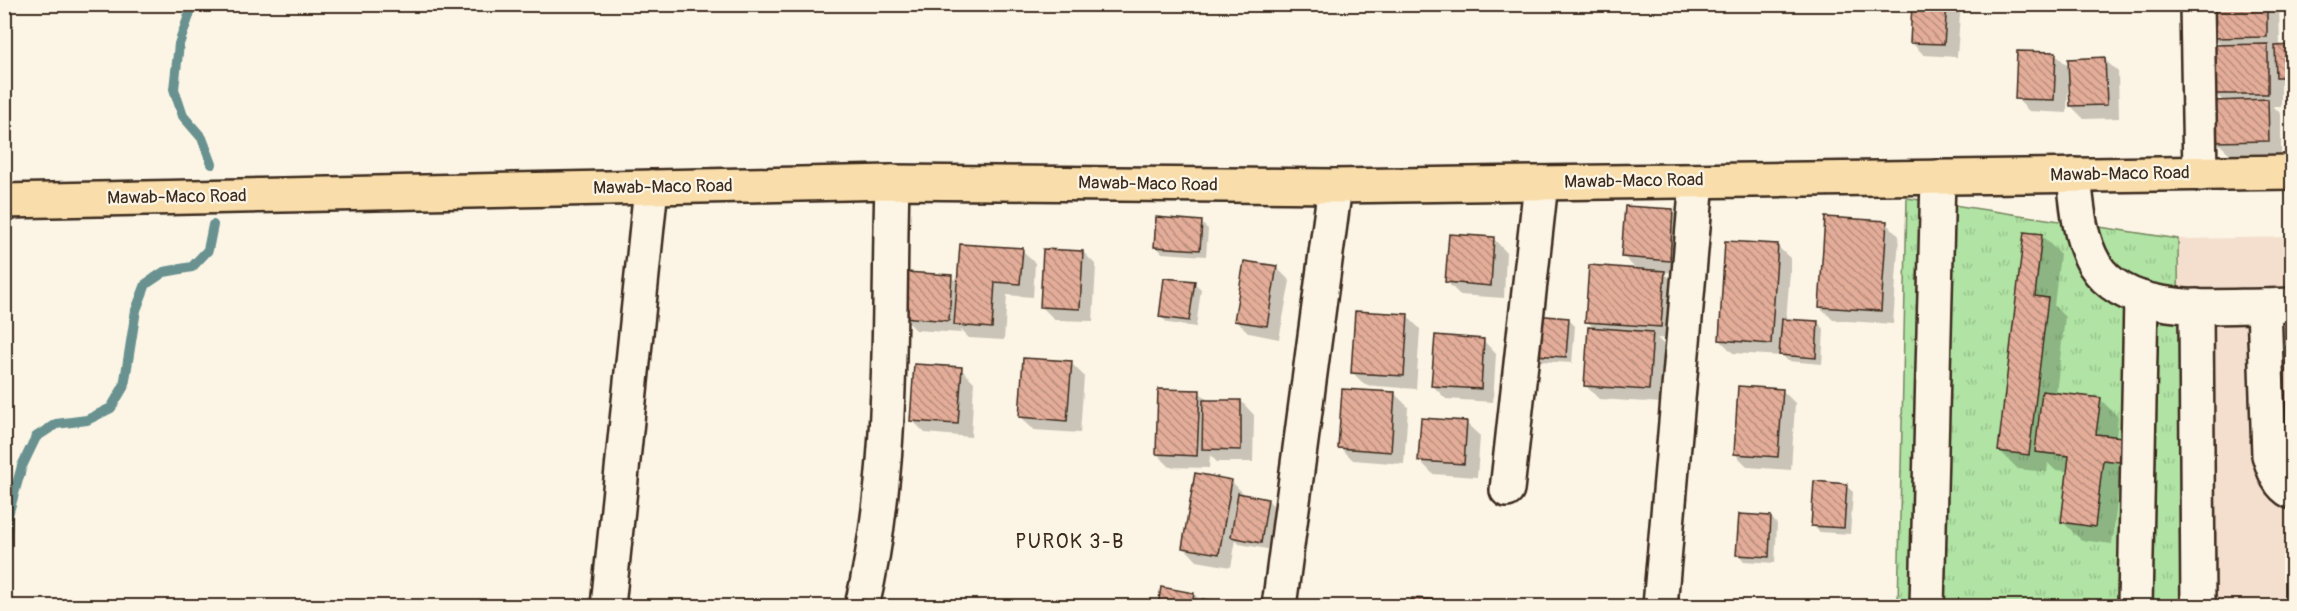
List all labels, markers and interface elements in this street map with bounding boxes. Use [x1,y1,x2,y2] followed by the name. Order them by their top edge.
[2050,161,2190,187] street label: Mawab-Maco Road
[1564,168,1704,194] street label: Mawab-Maco Road
[1078,171,1218,197] street label: Mawab-Maco Road
[593,174,733,200] street label: Mawab-Maco Road
[107,184,247,210] street label: Mawab-Maco Road
[1015,529,1125,554] district label: PUROK 3-B

